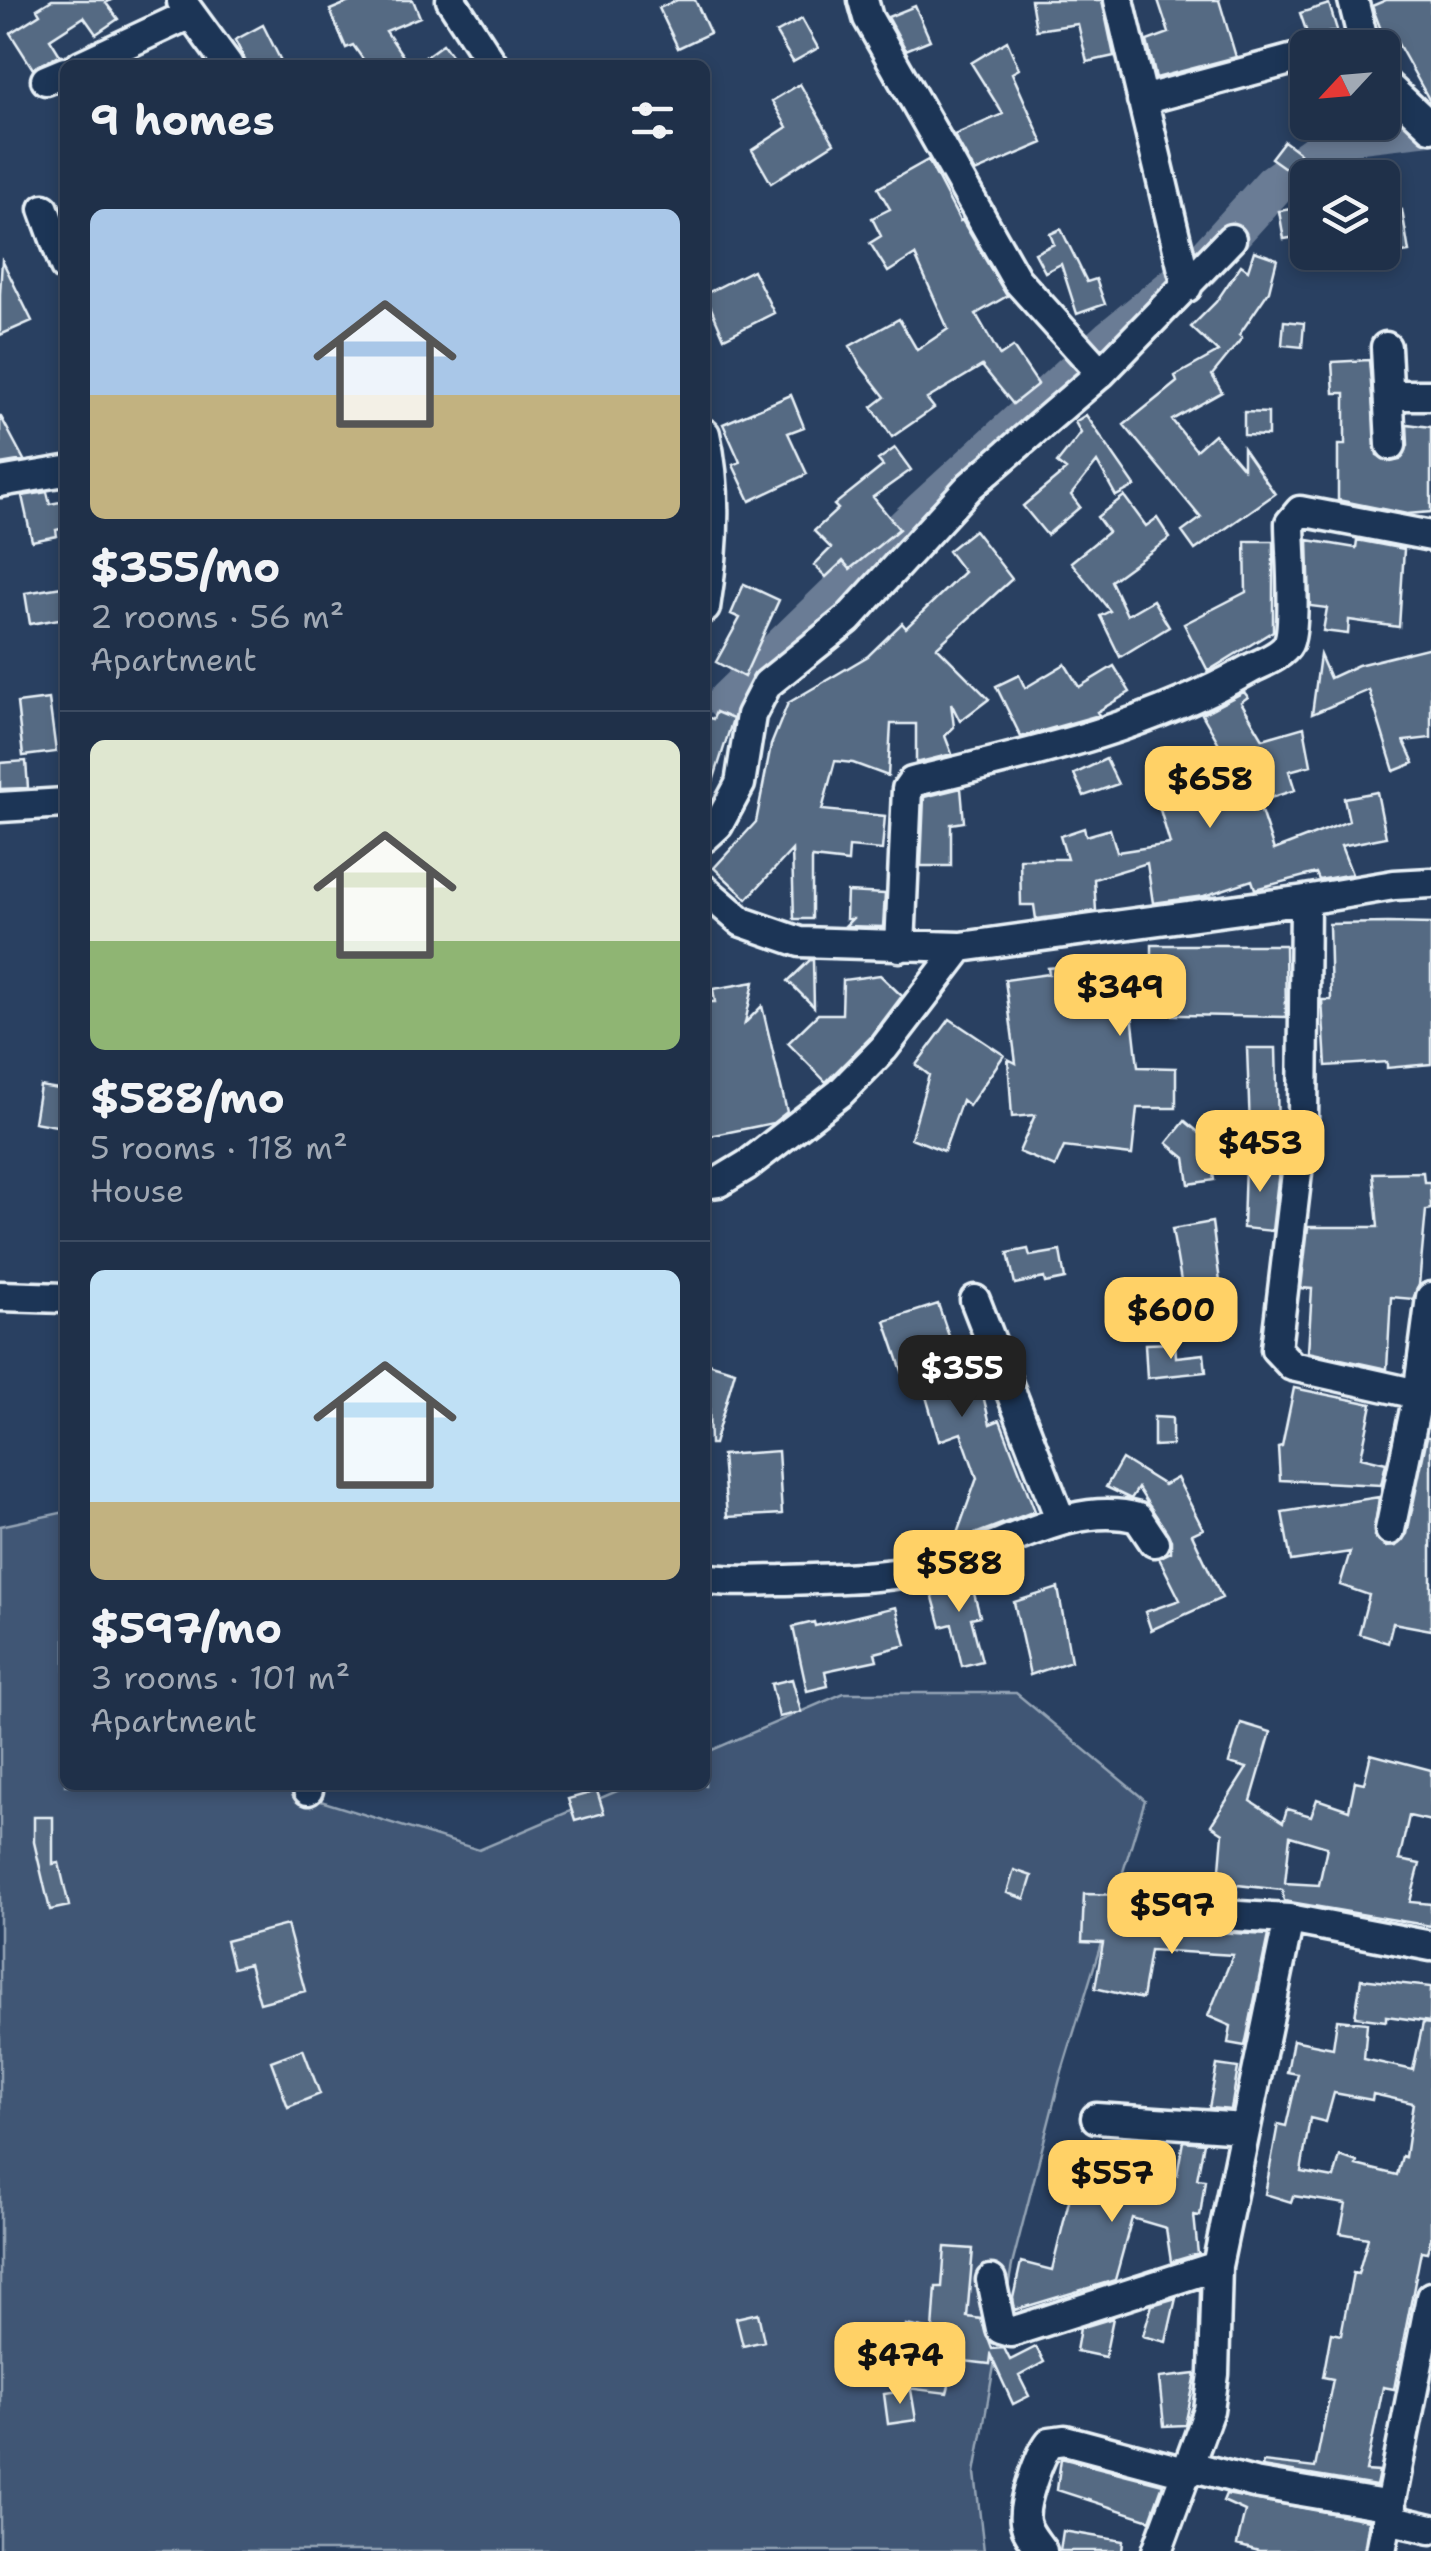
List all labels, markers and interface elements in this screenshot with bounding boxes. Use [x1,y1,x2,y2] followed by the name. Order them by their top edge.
[1290,30,1400,140] north arrow
[1290,30,1400,270] map controls
[90,92,275,148] text: 9 homes
[625,93,680,148] icon: filters
[1290,160,1400,270] button: layers
[295,274,475,454] icon: home
[90,539,280,595] text: $355/mo
[90,595,344,638] text: 2 rooms · 56 m²
[90,638,257,681] text: Apartment
[1151,746,1269,831] pin: $658
[1167,757,1253,800] text: $658
[295,805,475,985] icon: home
[1061,954,1179,1039] pin: $349
[1076,965,1164,1008] text: $349
[90,1070,285,1126] text: $588/mo
[1201,1110,1319,1195] pin: $453
[1217,1121,1303,1164] text: $453
[90,1126,348,1169] text: 5 rooms · 118 m²
[90,1169,184,1212] text: House
[1112,1277,1230,1362] pin: $600
[1127,1288,1215,1331] text: $600
[295,1335,475,1515] icon: home
[903,1335,1021,1420] pin: $355
[920,1346,1004,1389] text: $355
[900,1530,1018,1615] pin: $588
[915,1541,1003,1584] text: $588
[90,1600,282,1656] text: $597/mo
[90,1656,350,1699] text: 3 rooms · 101 m²
[90,1699,257,1742] text: Apartment
[1113,1872,1231,1957] pin: $597
[1129,1883,1215,1926] text: $597
[1053,2140,1171,2225] pin: $557
[1070,2151,1154,2194] text: $557
[841,2322,959,2407] pin: $474
[856,2333,944,2376] text: $474

